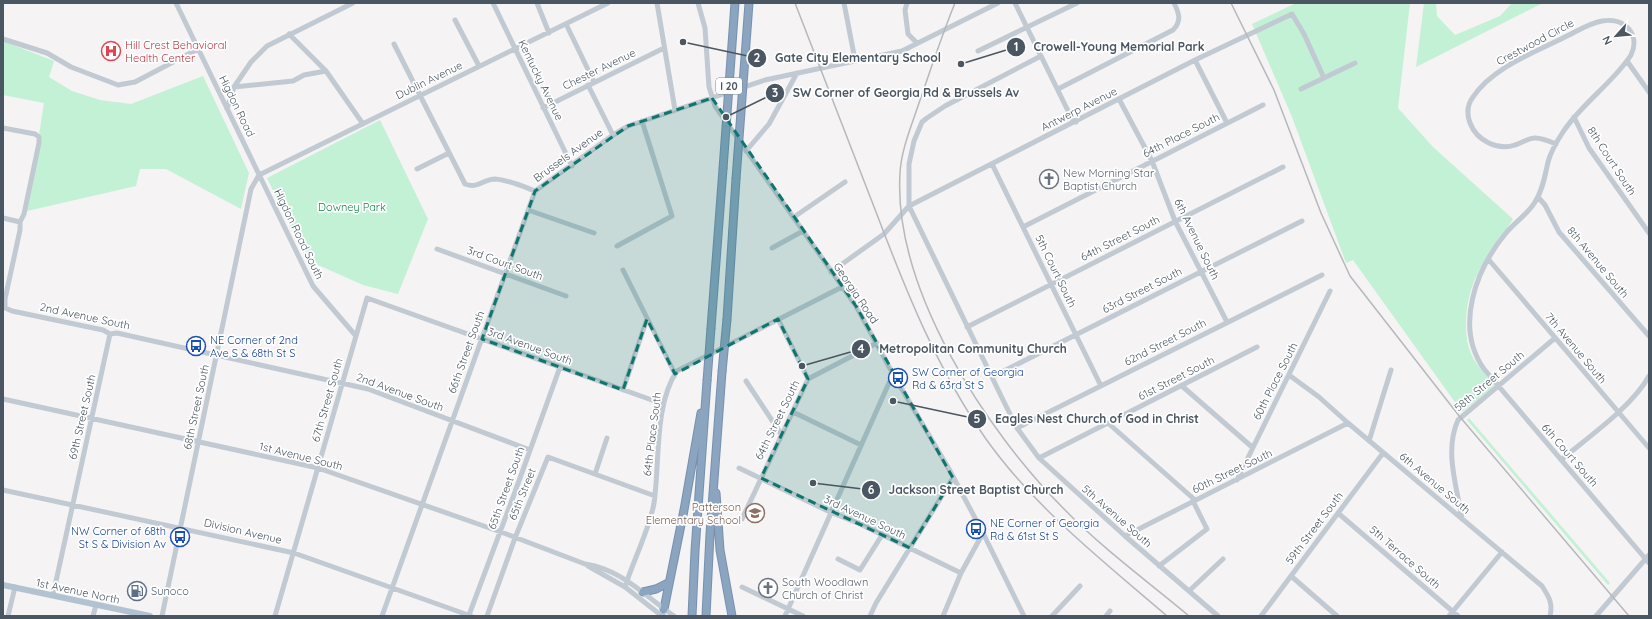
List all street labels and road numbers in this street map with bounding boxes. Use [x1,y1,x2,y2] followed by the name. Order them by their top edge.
[1494,16,1576,68] street label: Crestwood Circle
[515,37,567,123] street label: Kentucky Avenue
[560,45,638,93] street label: Chester Avenue
[393,58,465,102] street label: Dublin Avenue
[216,73,258,139] street label: Higdon Road
[716,78,742,94] road number: I 20
[1039,84,1119,134] street label: Antwerp Avenue
[1140,110,1222,160] street label: 64th Place South
[1585,124,1639,198] street label: 8th Court South
[531,125,605,185] street label: Brussels Avenue
[271,186,327,282] street label: Higdon Road South
[1171,196,1223,282] street label: 6th Avenue South
[1078,212,1162,264] street label: 64th Street South
[1564,224,1632,300] street label: 8th Avenue South
[1032,232,1080,310] street label: 5th Court South
[465,243,545,283] street label: 3rd Court South
[830,260,882,326] street label: Georgia Road
[1100,264,1184,316] street label: 63rd Street South
[39,300,131,332] street label: 2nd Avenue South
[445,309,487,395] street label: 66th Street South
[1542,310,1610,386] street label: 7th Avenue South
[1122,315,1208,369] street label: 62nd Street South
[486,324,574,368] street label: 3rd Avenue South
[1249,340,1301,422] street label: 60th Place South
[1451,348,1527,414] street label: 58th Street South
[1135,353,1217,403] street label: 61st Street South
[308,356,346,444] street label: 67th Street South
[180,363,212,451] street label: 68th Street South
[354,370,446,414] street label: 2nd Avenue South
[65,373,99,461] street label: 69th Street South
[752,378,802,462] street label: 64th Street South
[640,391,664,477] street label: 64th Place South
[1539,421,1601,489] street label: 6th Court South
[258,439,344,473] street label: 1st Avenue South
[485,445,527,531] street label: 65th Street South
[1190,446,1274,496] street label: 60th Street South
[1397,449,1473,517] street label: 6th Avenue South
[506,466,538,522] street label: 65th Street
[1079,482,1155,550] street label: 5th Avenue South
[1282,489,1346,567] street label: 59th Street South
[822,492,908,542] street label: 3rd Avenue South
[203,515,283,547] street label: Division Avenue
[1367,522,1443,592] street label: 5th Terrace South
[35,575,121,607] street label: 1st Avenue North

